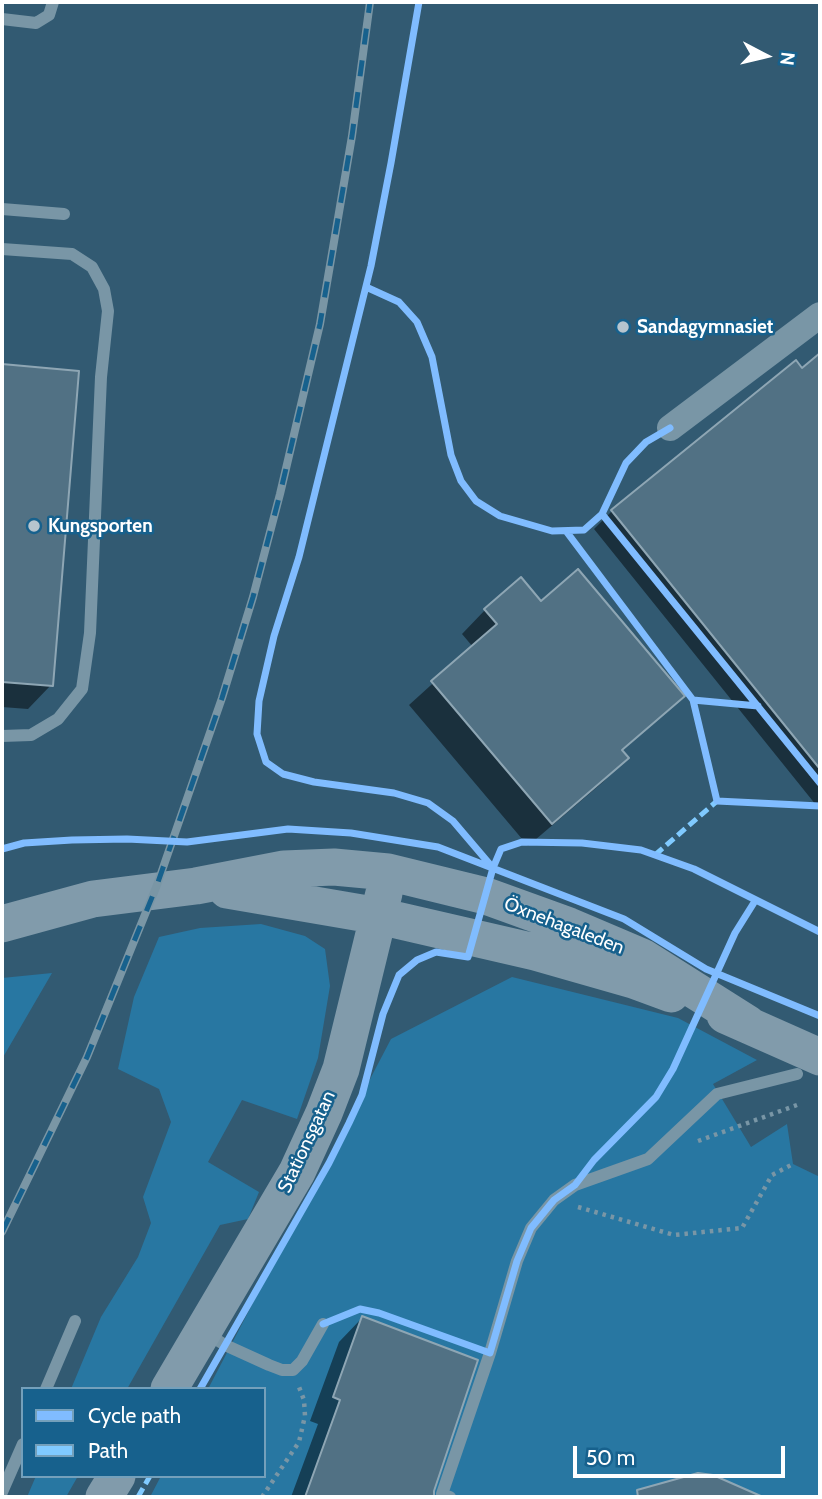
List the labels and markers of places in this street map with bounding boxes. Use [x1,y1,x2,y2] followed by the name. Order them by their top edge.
[637,316,773,338] place label: Sandagymnasiet
[615,319,631,335] marker: Sandagymnasiet
[48,515,153,537] place label: Kungsporten
[26,518,42,534] marker: Kungsporten

